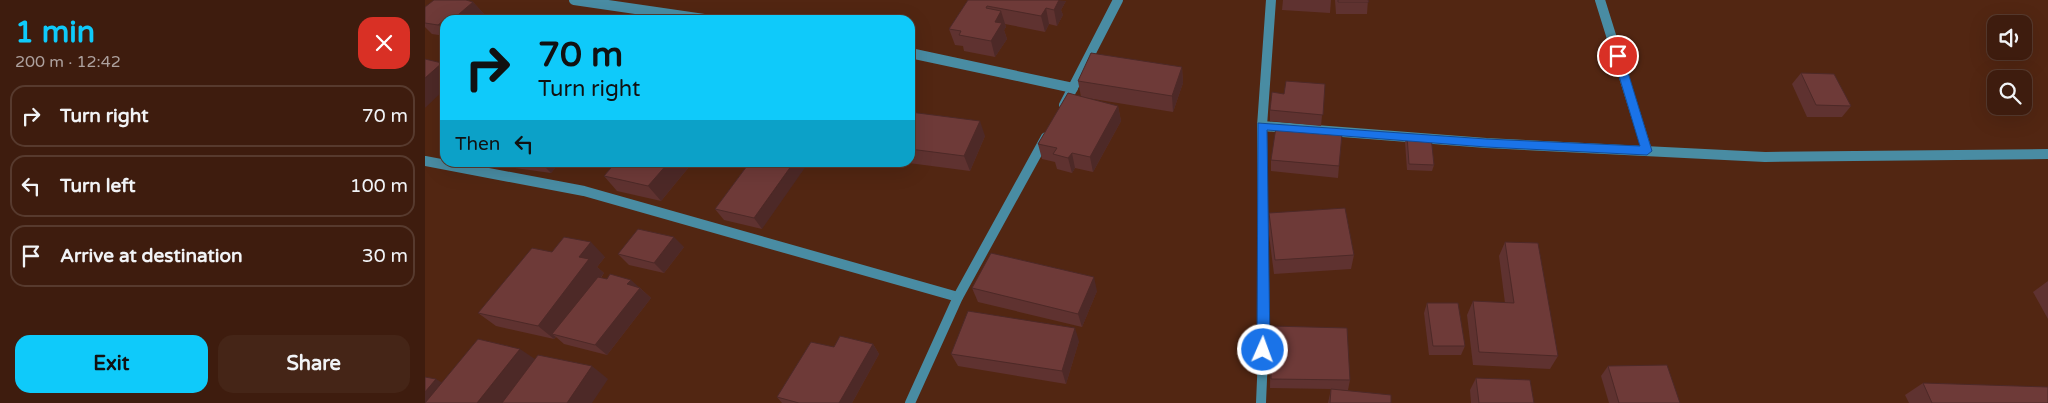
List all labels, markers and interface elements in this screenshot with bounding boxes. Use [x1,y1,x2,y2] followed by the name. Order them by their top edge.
[15,14,95,51] text: 1 min
[1987,15,2032,115] map controls
[1987,15,2032,60] button: sound
[358,17,410,69] button: close
[538,34,623,76] text: 70 m
[455,35,520,100] icon: right
[1597,35,1639,77] pin
[1604,42,1632,70] icon: arrive
[15,52,121,72] text: 200 m · 12:42
[1987,70,2032,115] button: search
[538,76,640,102] text: Turn right
[17,102,45,130] icon: right
[60,105,148,127] text: Turn right
[362,105,408,127] text: 70 m
[510,130,538,158] icon: left
[455,133,500,155] text: Then
[17,172,45,200] icon: left
[60,175,136,197] text: Turn left
[350,175,408,197] text: 100 m
[17,242,45,270] icon: arrive
[60,245,243,267] text: Arrive at destination
[362,245,408,267] text: 30 m
[1236,323,1288,375] position arrow
[15,335,208,393] button: Exit
[218,335,410,393] button: Share

